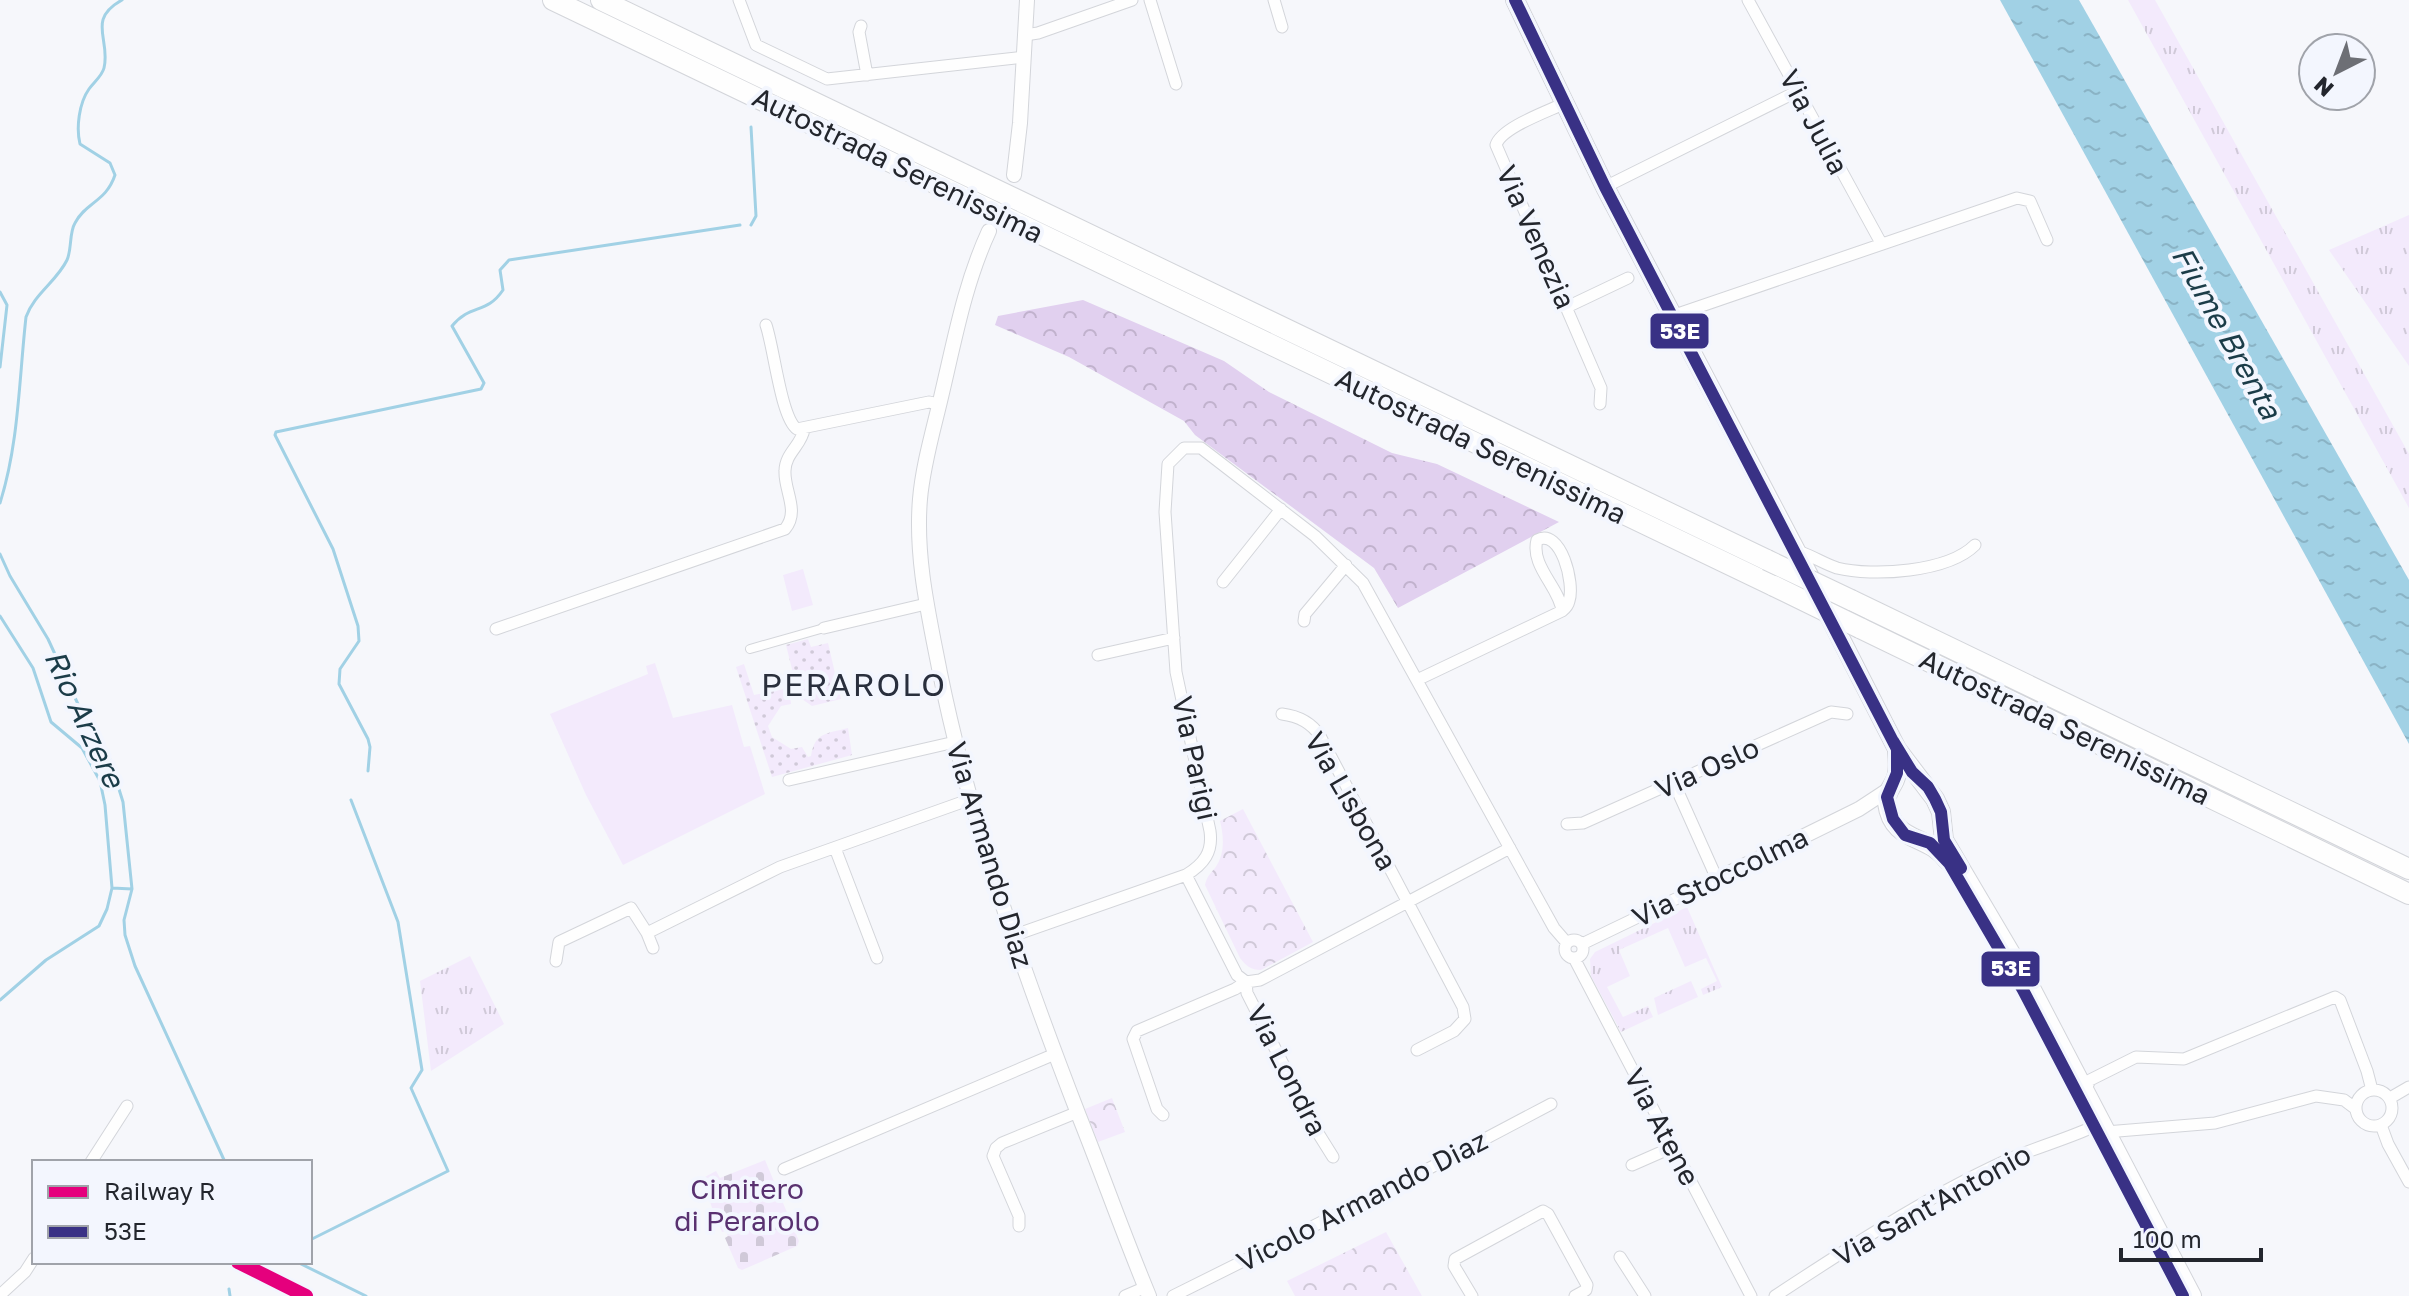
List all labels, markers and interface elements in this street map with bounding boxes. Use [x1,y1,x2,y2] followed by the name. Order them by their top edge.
[2297,32,2377,112] north arrow
[1773,64,1856,180] street label: Via Julia
[2308,72,2339,103] text: N
[748,80,1049,249] street label: Autostrada Serenissima
[1490,160,1583,314] street label: Via Venezia
[2165,240,2290,426] water label: Fiume Brenta
[1649,312,1710,350] line badge: 53E
[1660,317,1700,344] text: 53E
[1331,361,1632,530] street label: Autostrada Serenissima
[1915,642,2216,811] street label: Autostrada Serenissima
[37,644,133,795] water label: Rio Arzere
[761,665,947,703] district label: PERAROLO
[1166,693,1225,823] street label: Via Parigi
[1299,726,1404,876] street label: Via Lisbona
[1650,730,1764,805] street label: Via Oslo
[940,738,1041,972] street label: Via Armando Diaz
[1627,820,1813,933] street label: Via Stoccolma
[1980,950,2041,988] line badge: 53E
[1991,954,2031,981] text: 53E
[1240,999,1334,1141] street label: Via Londra
[1618,1063,1707,1191] street label: Via Atene
[1231,1123,1492,1278] street label: Vicolo Armando Diaz
[1827,1137,2036,1272] street label: Via Sant'Antonio
[32,1160,312,1264] legend
[674,1172,820,1237] park label: Cimitero di Perarolo
[104,1176,215,1205] text: Railway R
[2121,1212,2261,1262] scale bar
[104,1216,147,1245] text: 53E
[2133,1224,2202,1253] text: 100 m

